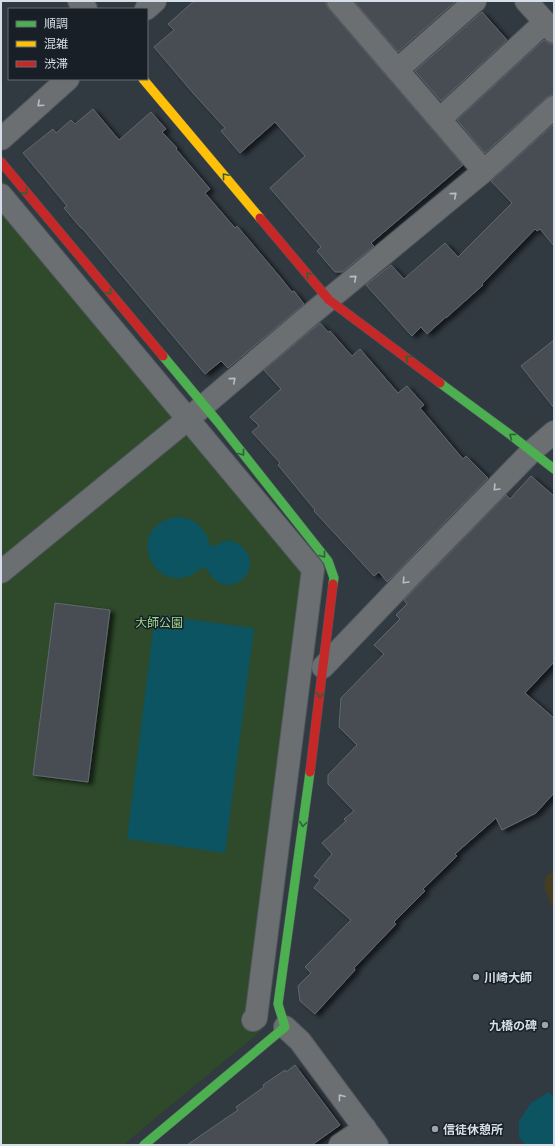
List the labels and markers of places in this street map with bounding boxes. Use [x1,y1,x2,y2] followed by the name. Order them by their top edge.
[484,969,532,986] place label: 川崎大師
[471,972,481,982] marker: 川崎大師
[489,1017,537,1034] place label: 九橋の碑
[540,1020,550,1030] marker: 九橋の碑
[443,1121,503,1138] place label: 信徒休憩所
[430,1124,440,1134] marker: 信徒休憩所

